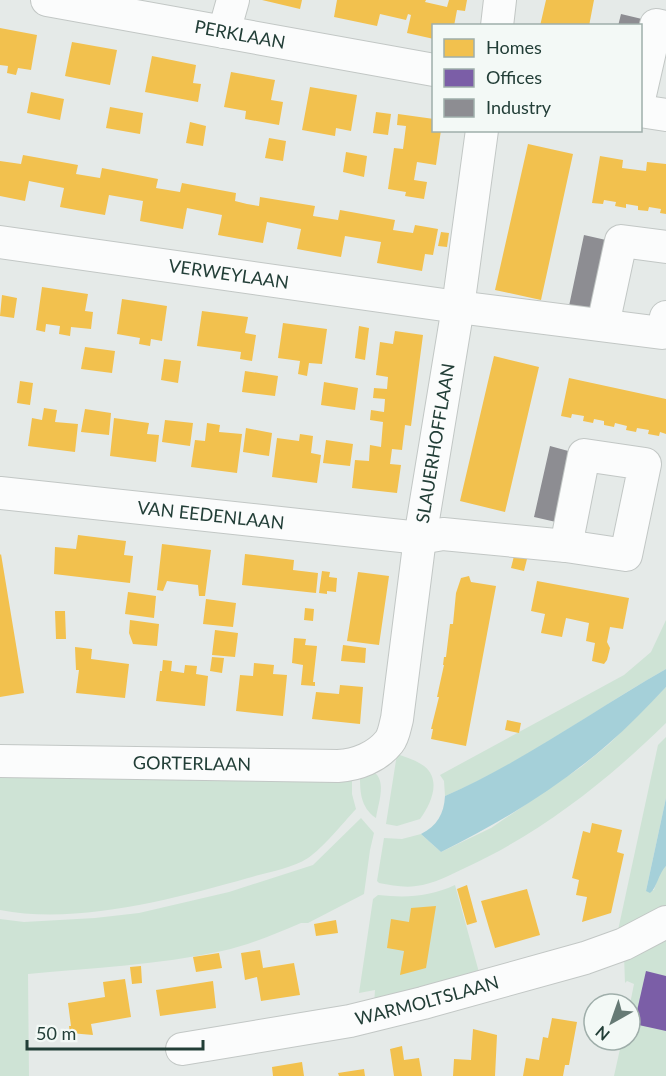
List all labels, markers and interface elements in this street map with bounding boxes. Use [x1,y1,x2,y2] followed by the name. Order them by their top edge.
[193,15,287,53] street label: PERKLAAN
[432,24,642,132] legend
[486,36,542,58] text: Homes
[486,66,542,88] text: Offices
[486,96,552,118] text: Industry
[167,254,290,293] street label: VERWEYLAAN
[411,361,459,525] street label: SLAUERHOFFLAAN
[136,496,286,533] street label: VAN EEDENLAAN
[133,751,251,775] street label: GORTERLAAN
[353,970,501,1029] street label: WARMOLTSLAAN
[582,992,642,1052] north arrow
[27,1013,202,1051] scale bar
[36,1022,76,1044] text: 50 m
[591,1023,613,1045] text: N

